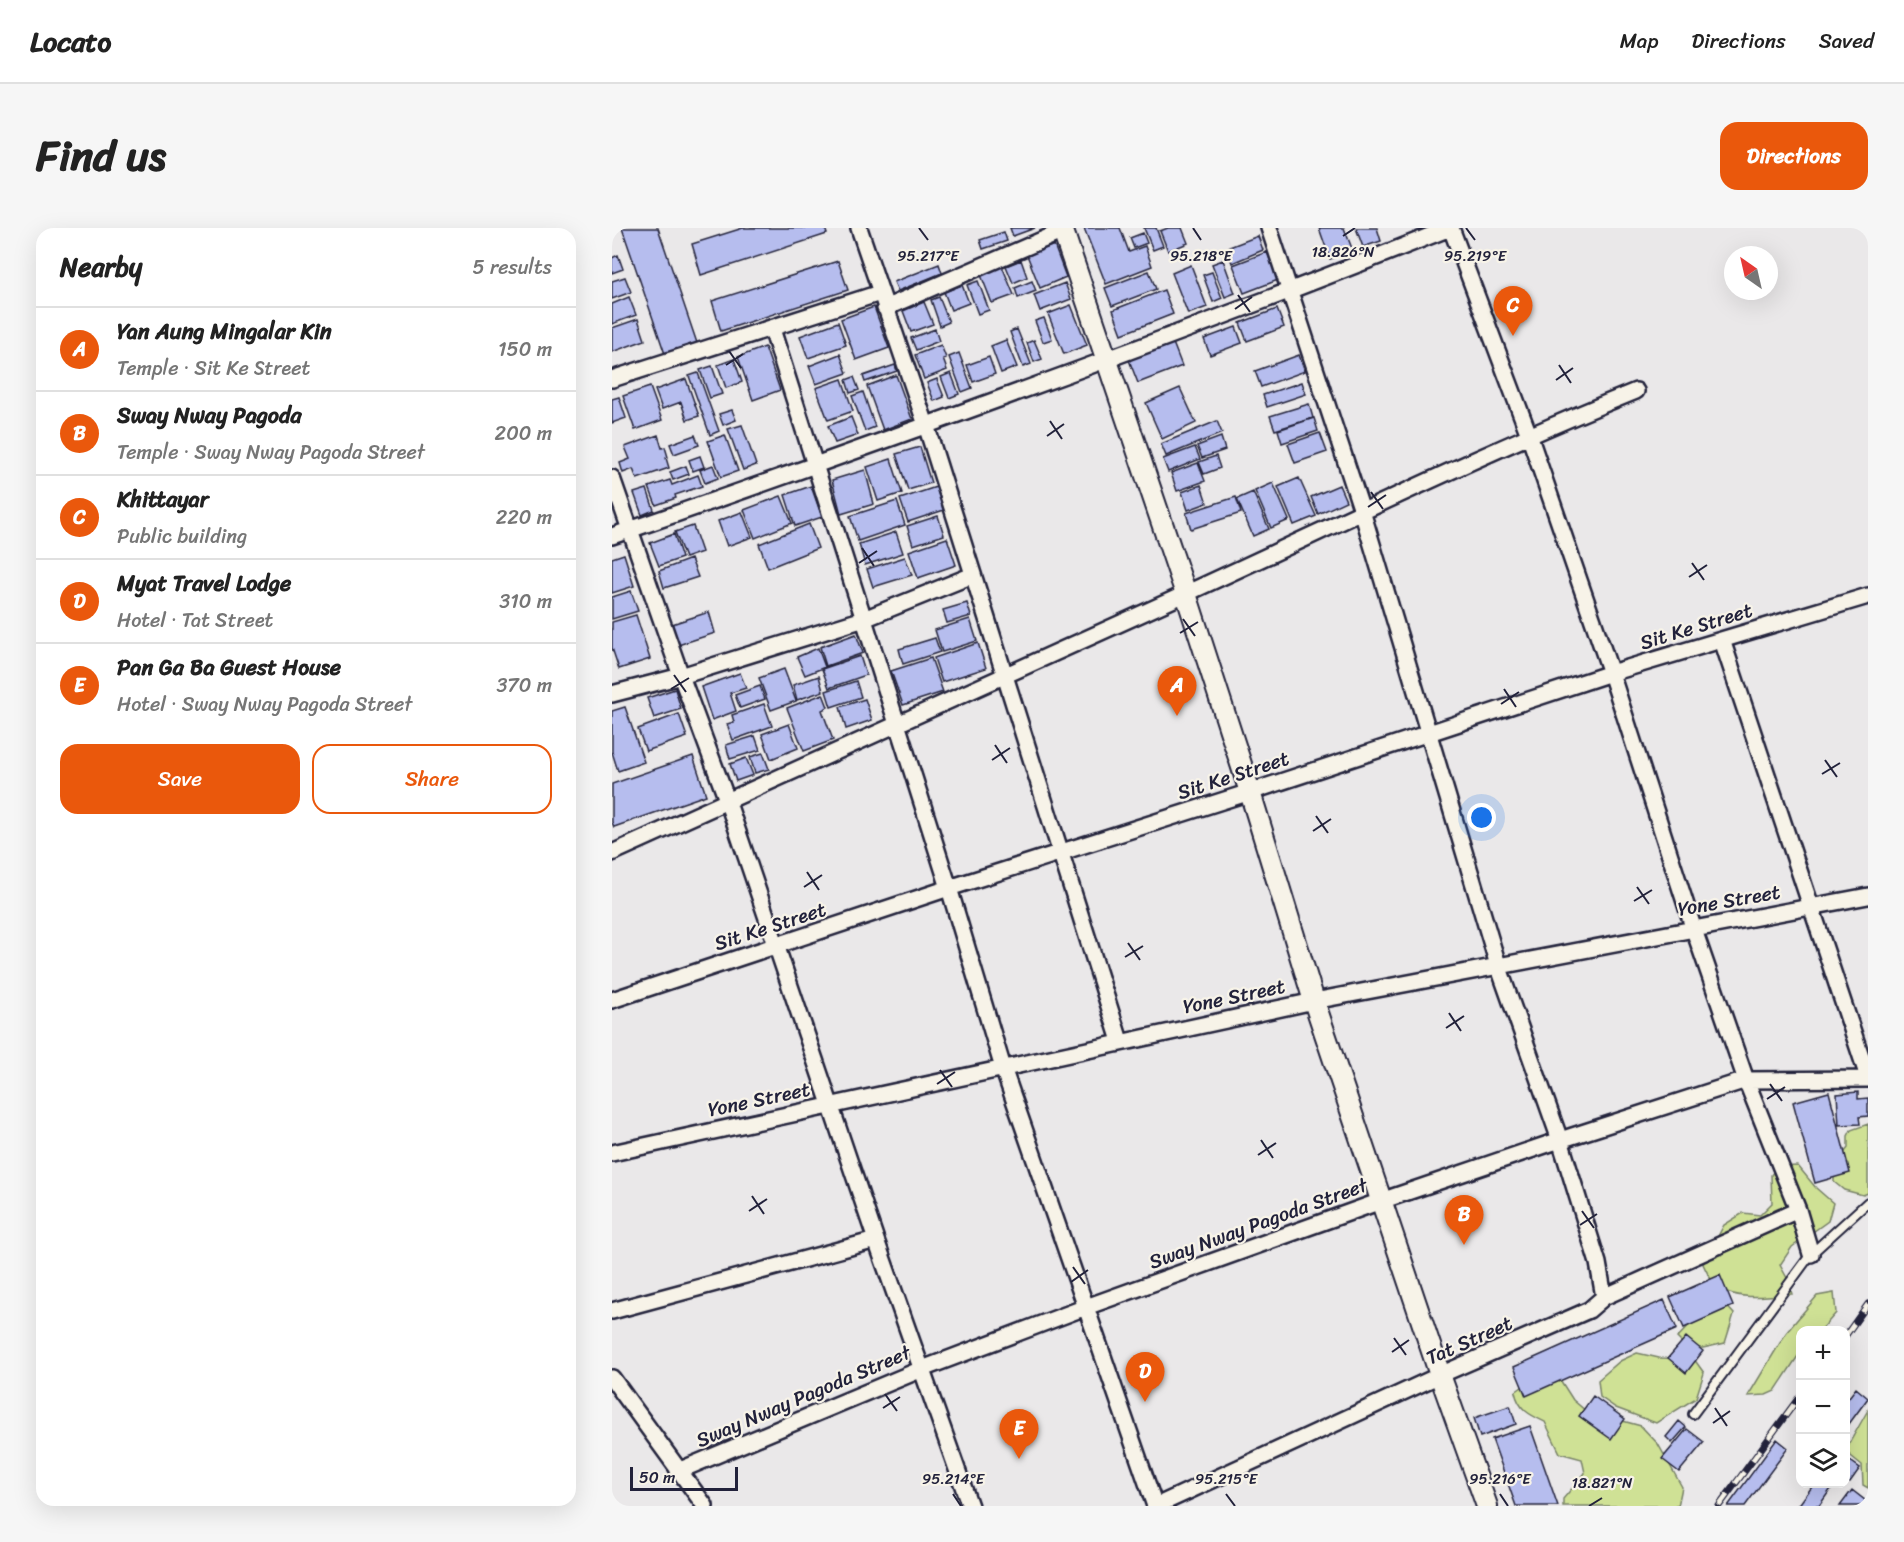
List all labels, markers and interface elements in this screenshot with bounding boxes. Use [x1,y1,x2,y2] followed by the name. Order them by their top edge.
[30,17,111,66] text: Locato
[1620,22,1658,60] text: Map
[1691,22,1786,60] text: Directions
[1819,22,1874,60] text: Saved
[36,119,166,193] text: Find us
[1720,122,1868,190] button: Directions
[1311,239,1375,265] text: 18.826°N
[897,243,960,269] text: 95.217°E
[1170,243,1234,269] text: 95.218°E
[1444,243,1508,269] text: 95.219°E
[60,244,142,290] text: Nearby
[1724,246,1778,300] north arrow
[473,250,552,285] text: 5 results
[1494,286,1532,336] pin: C
[117,312,332,351] text: Yan Aung Mingalar Kin
[73,332,86,367] text: A
[498,332,552,367] text: 150 m
[117,351,310,386] text: Temple · Sit Ke Street
[117,396,302,435] text: Sway Nway Pagoda
[73,416,86,451] text: B
[495,416,552,451] text: 200 m
[117,435,425,470] text: Temple · Sway Nway Pagoda Street
[117,480,209,519] text: Khittayar
[73,500,86,535] text: C
[496,500,552,535] text: 220 m
[117,519,247,554] text: Public building
[117,564,291,603] text: Myat Travel Lodge
[74,584,85,619] text: D
[499,584,552,619] text: 310 m
[1636,593,1757,660] street label: Sit Ke Street
[117,603,273,638] text: Hotel · Tat Street
[117,648,341,687] text: Pan Ga Ba Guest House
[1158,666,1196,716] pin: A
[74,668,85,703] text: E
[496,668,552,703] text: 370 m
[117,687,412,722] text: Hotel · Sway Nway Pagoda Street
[1173,741,1294,810] street label: Sit Ke Street
[60,744,300,814] button: Save
[312,744,552,814] button: Share
[1467,803,1496,832] your location
[1675,874,1783,927] street label: Yone Street
[710,892,831,961] street label: Sit Ke Street
[1180,969,1289,1024] street label: Yone Street
[705,1072,814,1127] street label: Yone Street
[1144,1167,1373,1279] street label: Sway Nway Pagoda Street
[1444,1196,1484,1245] pin: B
[1420,1306,1518,1375] street label: Tat Street
[1796,1326,1850,1488] map controls
[1796,1326,1850,1380] button: +
[690,1335,917,1458] street label: Sway Nway Pagoda Street
[1126,1352,1164,1402] pin: D
[1796,1380,1850,1434] button: −
[1000,1410,1038,1459] pin: E
[1796,1434,1850,1488] button: layers
[639,1463,675,1492] text: 50 m
[630,1464,738,1492] scale bar
[922,1466,986,1492] text: 95.214°E
[1195,1466,1259,1492] text: 95.215°E
[1469,1466,1532,1492] text: 95.216°E
[1572,1470,1633,1496] text: 18.821°N

